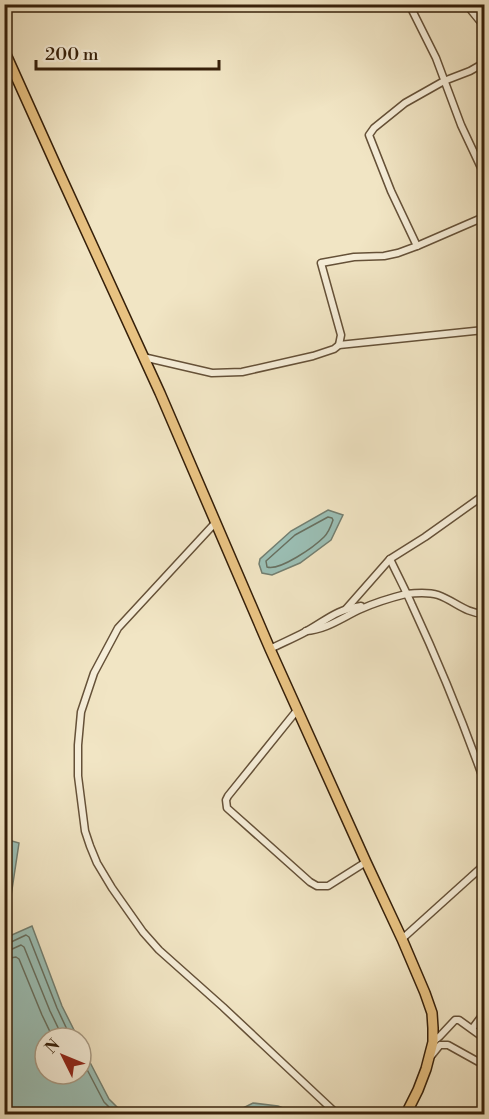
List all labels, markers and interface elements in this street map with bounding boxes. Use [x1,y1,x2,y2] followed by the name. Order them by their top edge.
[36,33,219,71] scale bar
[45,43,99,66] text: 200 m
[33,1026,93,1086] north arrow
[41,1035,65,1058] text: N

